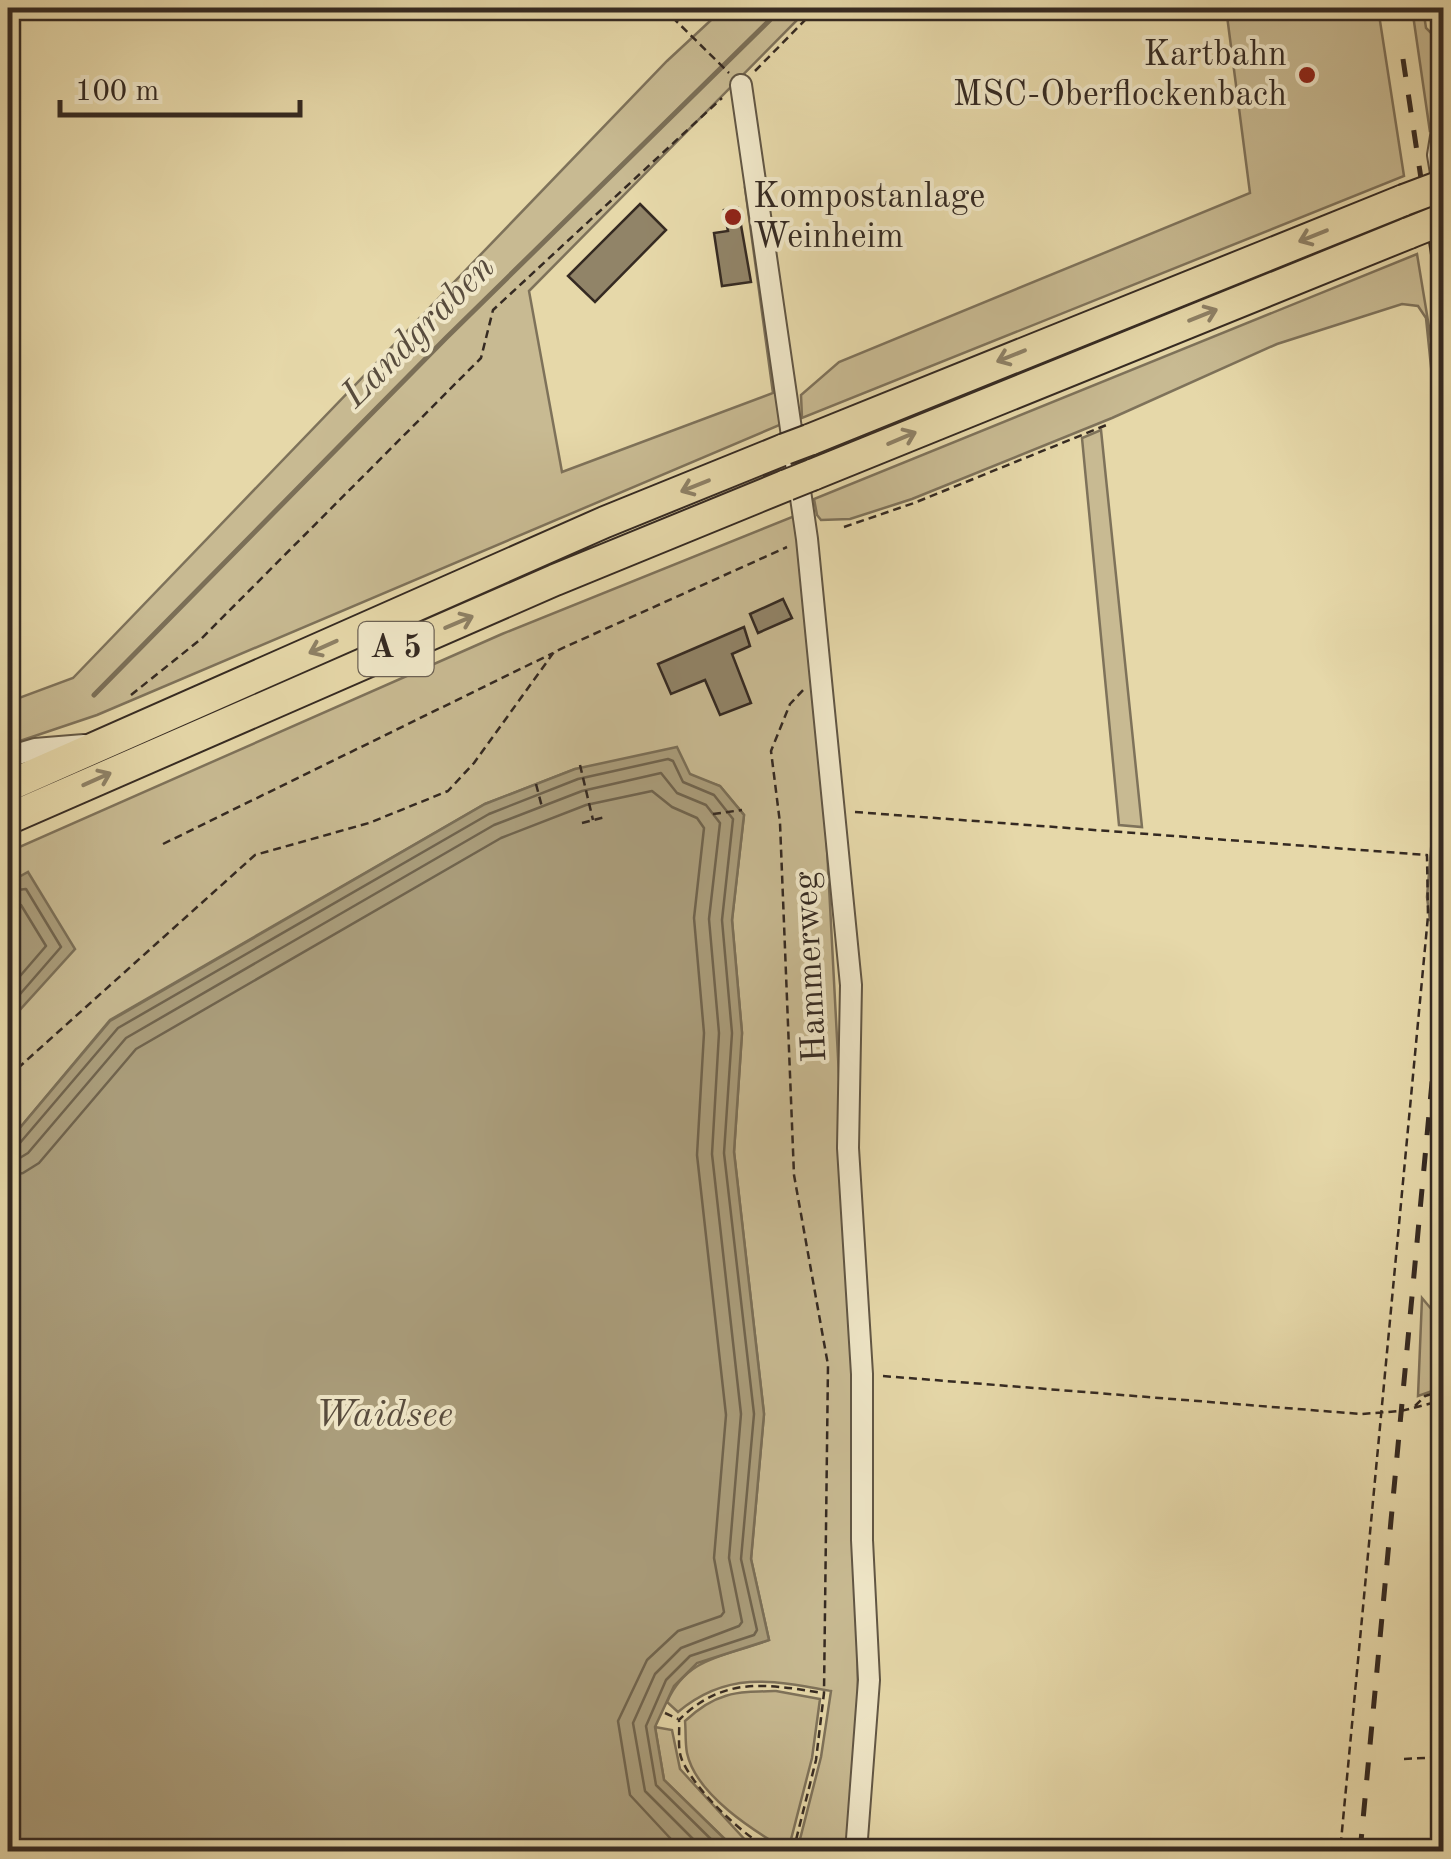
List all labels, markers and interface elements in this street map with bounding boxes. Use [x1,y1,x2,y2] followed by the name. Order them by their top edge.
[953,38,1287,113] place label: Kartbahn MSC-Oberflockenbach
[60,55,300,117] scale bar
[1296,64,1318,86] marker: Kartbahn MSC-Oberflockenbach
[75,77,159,107] text: 100 m
[753,180,985,255] place label: Kompostanlage Weinheim
[722,206,744,228] marker: Kompostanlage Weinheim
[1298,228,1329,246] one-way arrow
[335,248,503,416] water label: Landgraben
[1187,304,1218,322] one-way arrow
[997,349,1027,367] one-way arrow
[887,428,917,446] one-way arrow
[680,478,711,496] one-way arrow
[443,612,474,630] one-way arrow
[358,622,434,676] road number: A 5
[309,638,339,657] one-way arrow
[81,769,112,787] one-way arrow
[789,870,833,1063] street label: Hammerweg
[315,1397,453,1435] water label: Waidsee

